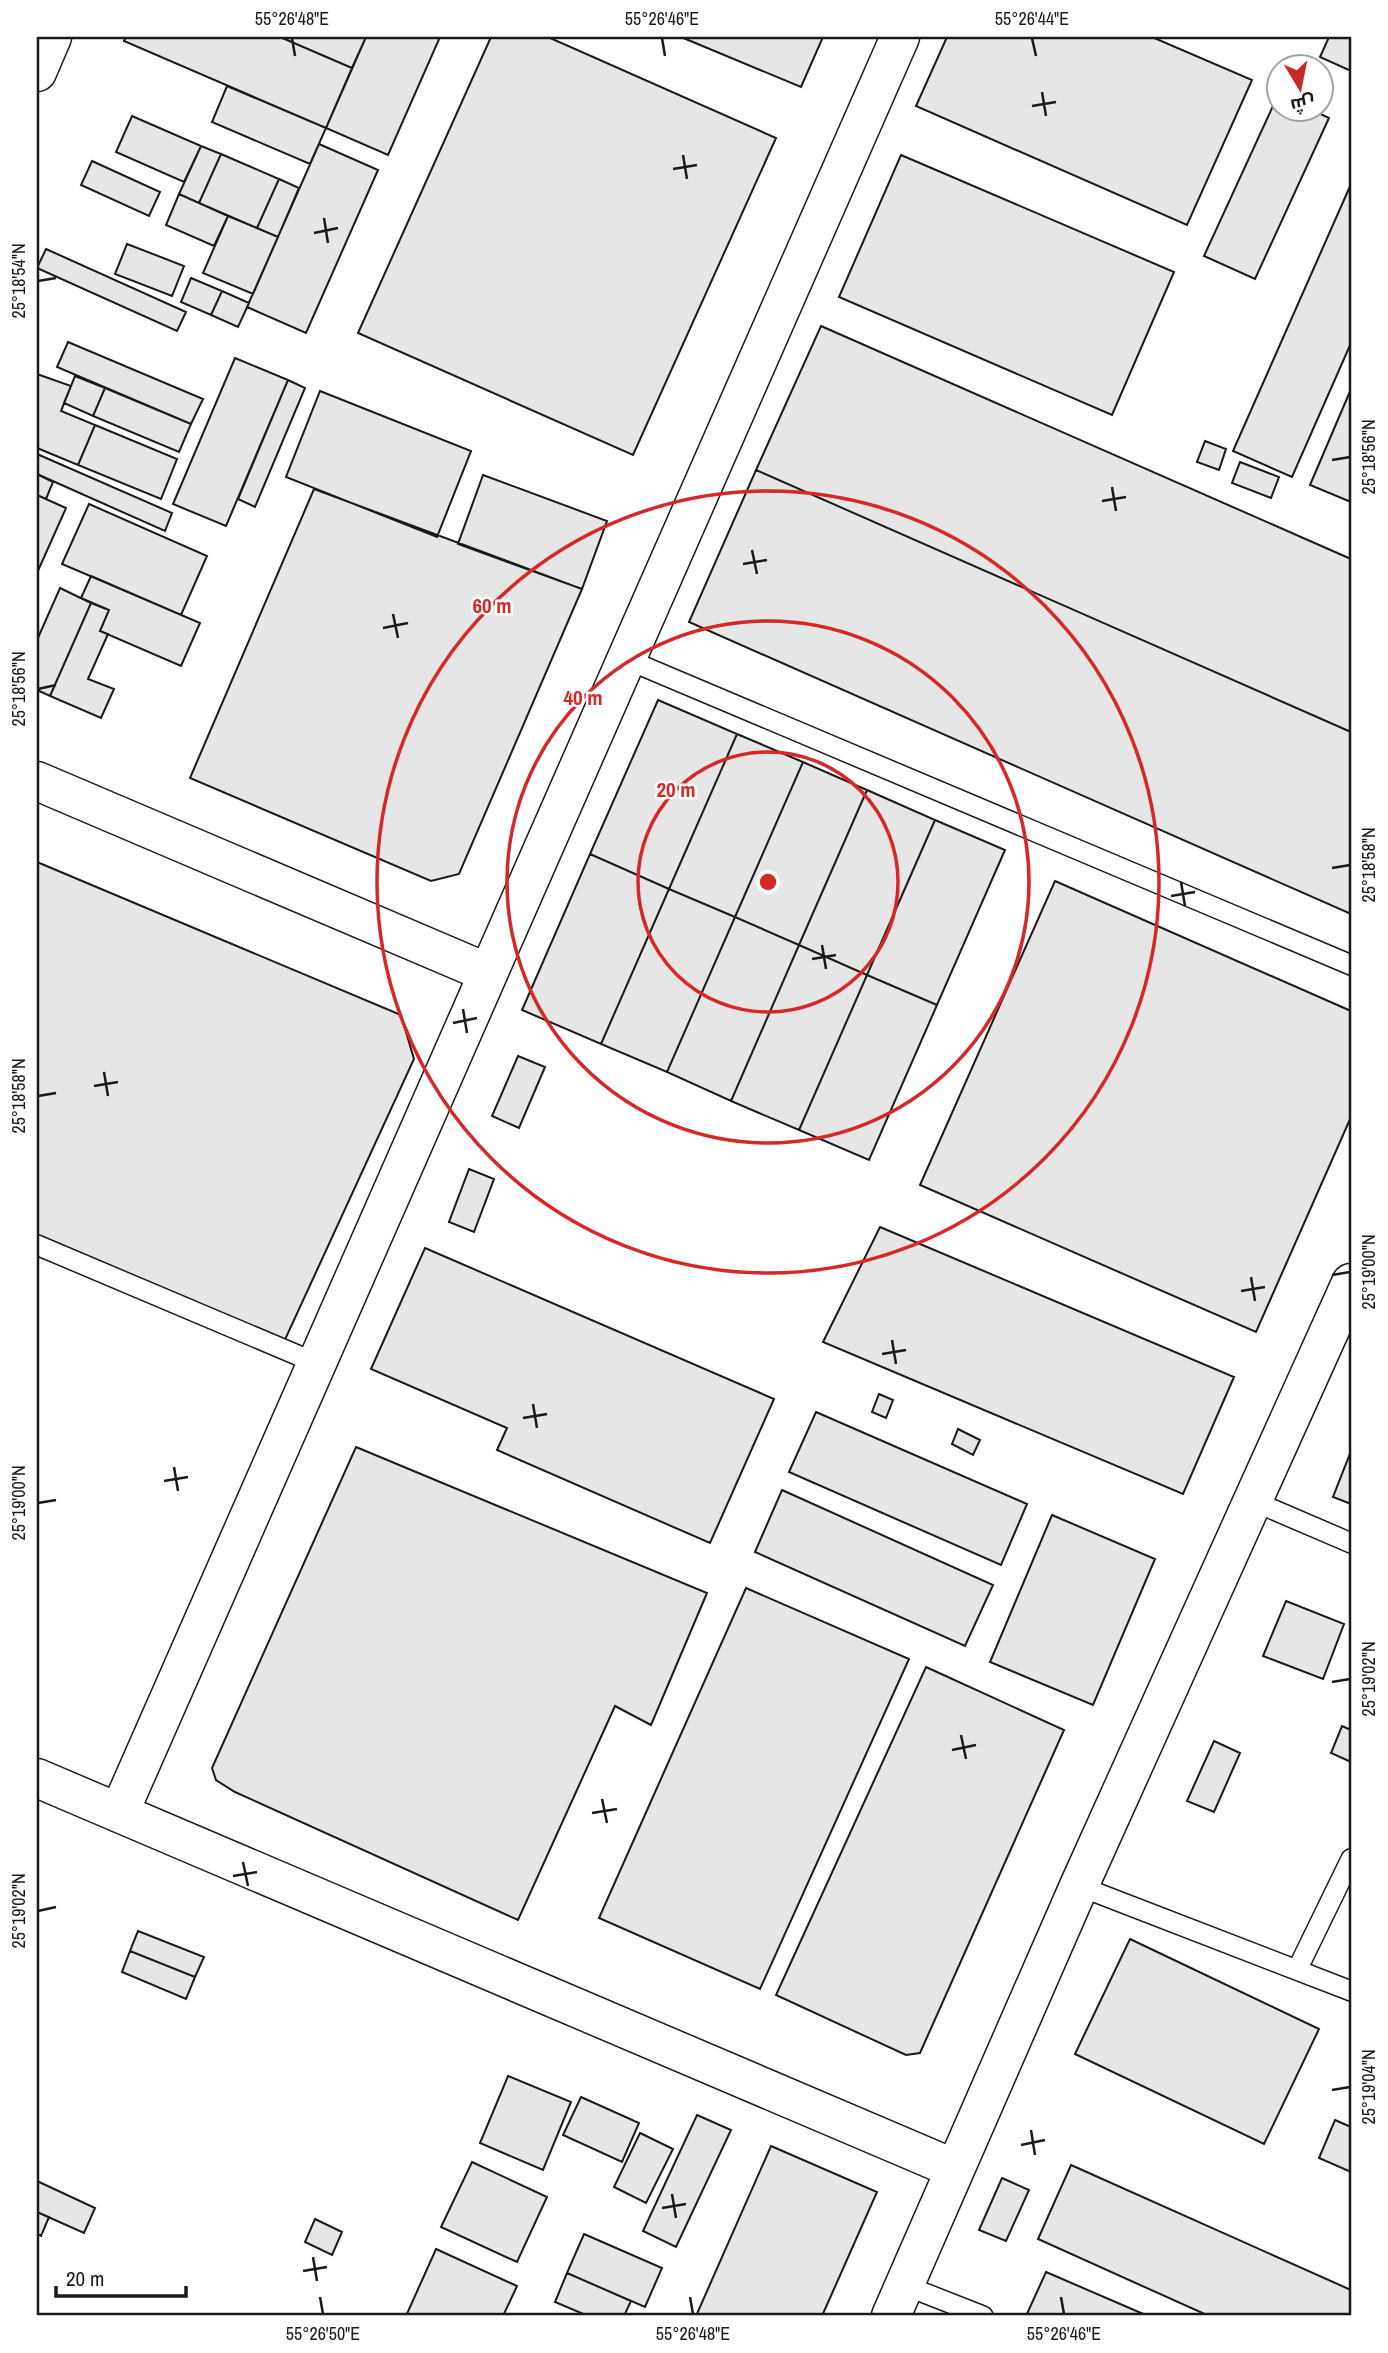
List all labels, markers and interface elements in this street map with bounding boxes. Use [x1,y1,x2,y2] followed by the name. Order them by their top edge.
[255,6,329,31] text: 55°26'48"E
[625,6,699,31] text: 55°26'46"E
[995,6,1069,31] text: 55°26'44"E
[1266,52,1336,122] north arrow
[1289,90,1317,120] text: ش
[6,243,31,319] text: 25°18'54"N
[1356,419,1381,495] text: 25°18'56"N
[472,591,512,620] text: 60 m
[6,651,31,727] text: 25°18'56"N
[563,683,603,712] text: 40 m
[656,775,696,804] text: 20 m
[1356,827,1381,903] text: 25°18'58"N
[756,870,780,894] centre of rings
[6,1058,31,1134] text: 25°18'58"N
[1356,1234,1381,1310] text: 25°19'00"N
[6,1465,31,1541] text: 25°19'00"N
[1356,1641,1381,1717] text: 25°19'02"N
[6,1873,31,1949] text: 25°19'02"N
[1356,2049,1381,2125] text: 25°19'04"N
[56,2255,186,2299] scale bar
[66,2264,104,2293] text: 20 m
[286,2321,360,2346] text: 55°26'50"E
[656,2321,730,2346] text: 55°26'48"E
[1027,2321,1101,2346] text: 55°26'46"E

